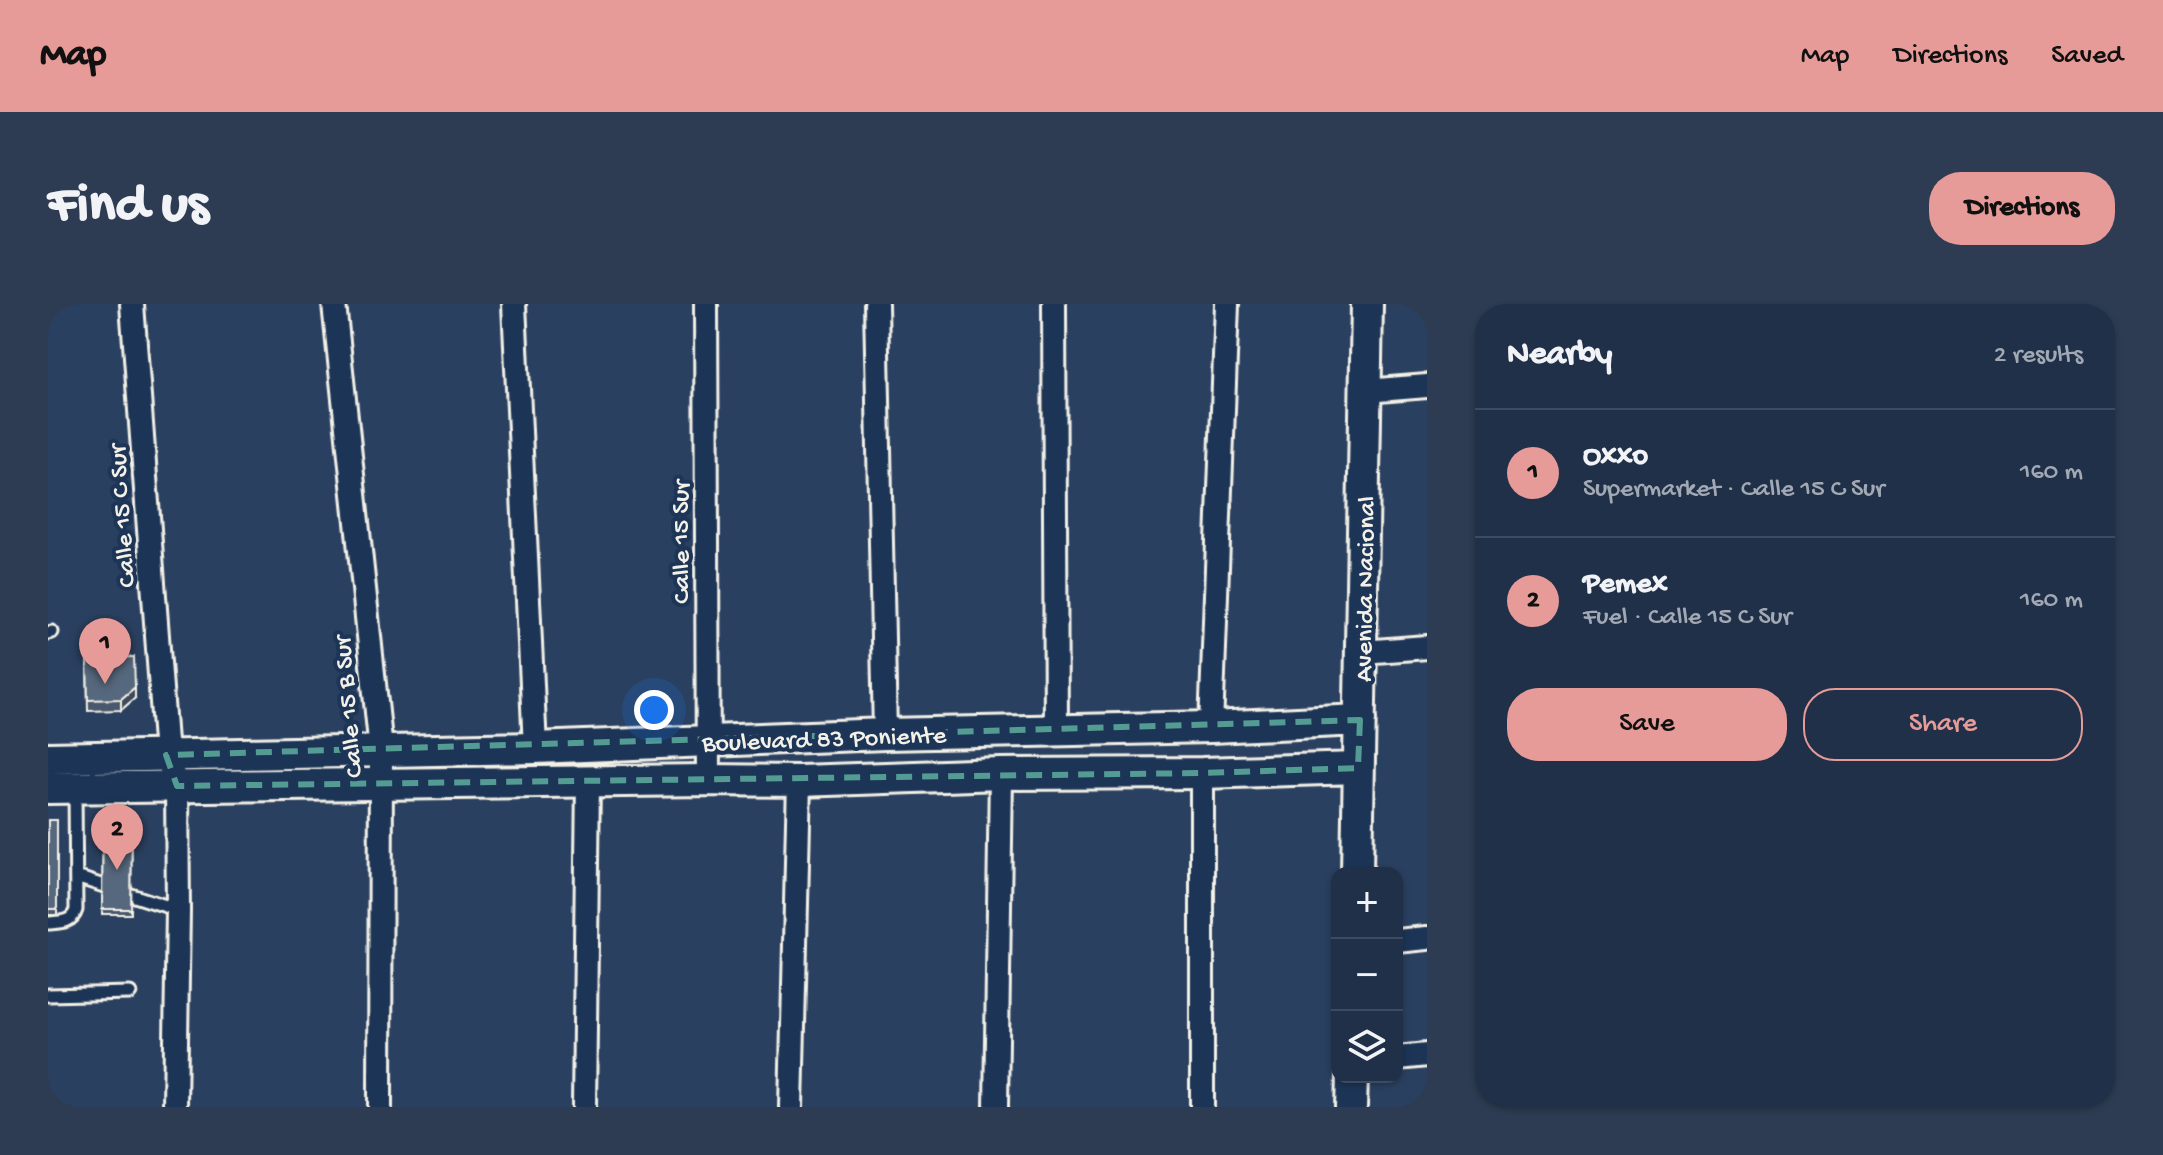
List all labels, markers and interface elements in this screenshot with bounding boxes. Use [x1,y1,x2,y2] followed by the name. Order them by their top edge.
[40,34,106,78] text: Map
[1801,40,1849,73] text: Map
[1893,40,2007,73] text: Directions
[2051,40,2123,73] text: Saved
[1929,172,2115,245] button: Directions
[48,175,208,241] text: Find us
[1507,336,1612,376] text: Nearby
[1994,341,2083,372] text: 2 results
[104,440,145,588] street label: Calle 15 C Sur
[1583,440,1648,475] text: Oxxo
[1528,458,1538,489] text: 1
[2020,458,2083,489] text: 160 m
[1583,475,1884,506] text: Supermarket · Calle 15 C Sur
[668,478,699,604] street label: Calle 15 Sur
[1350,496,1385,682] street label: Avenida Nacional
[1583,568,1668,603] text: Pemex
[1527,586,1539,617] text: 2
[2020,586,2083,617] text: 160 m
[1583,603,1792,634] text: Fuel · Calle 15 C Sur
[79,618,131,684] pin: 1
[329,631,372,779] street label: Calle 15 B Sur
[1507,688,1787,761] button: Save
[1803,688,2083,761] button: Share
[634,690,674,730] your location
[701,722,947,761] street label: Boulevard 83 Poniente
[91,804,143,870] pin: 2
[1331,867,1403,1083] map controls
[1331,867,1403,939] button: +
[1331,939,1403,1011] button: −
[1331,1011,1403,1083] button: layers

